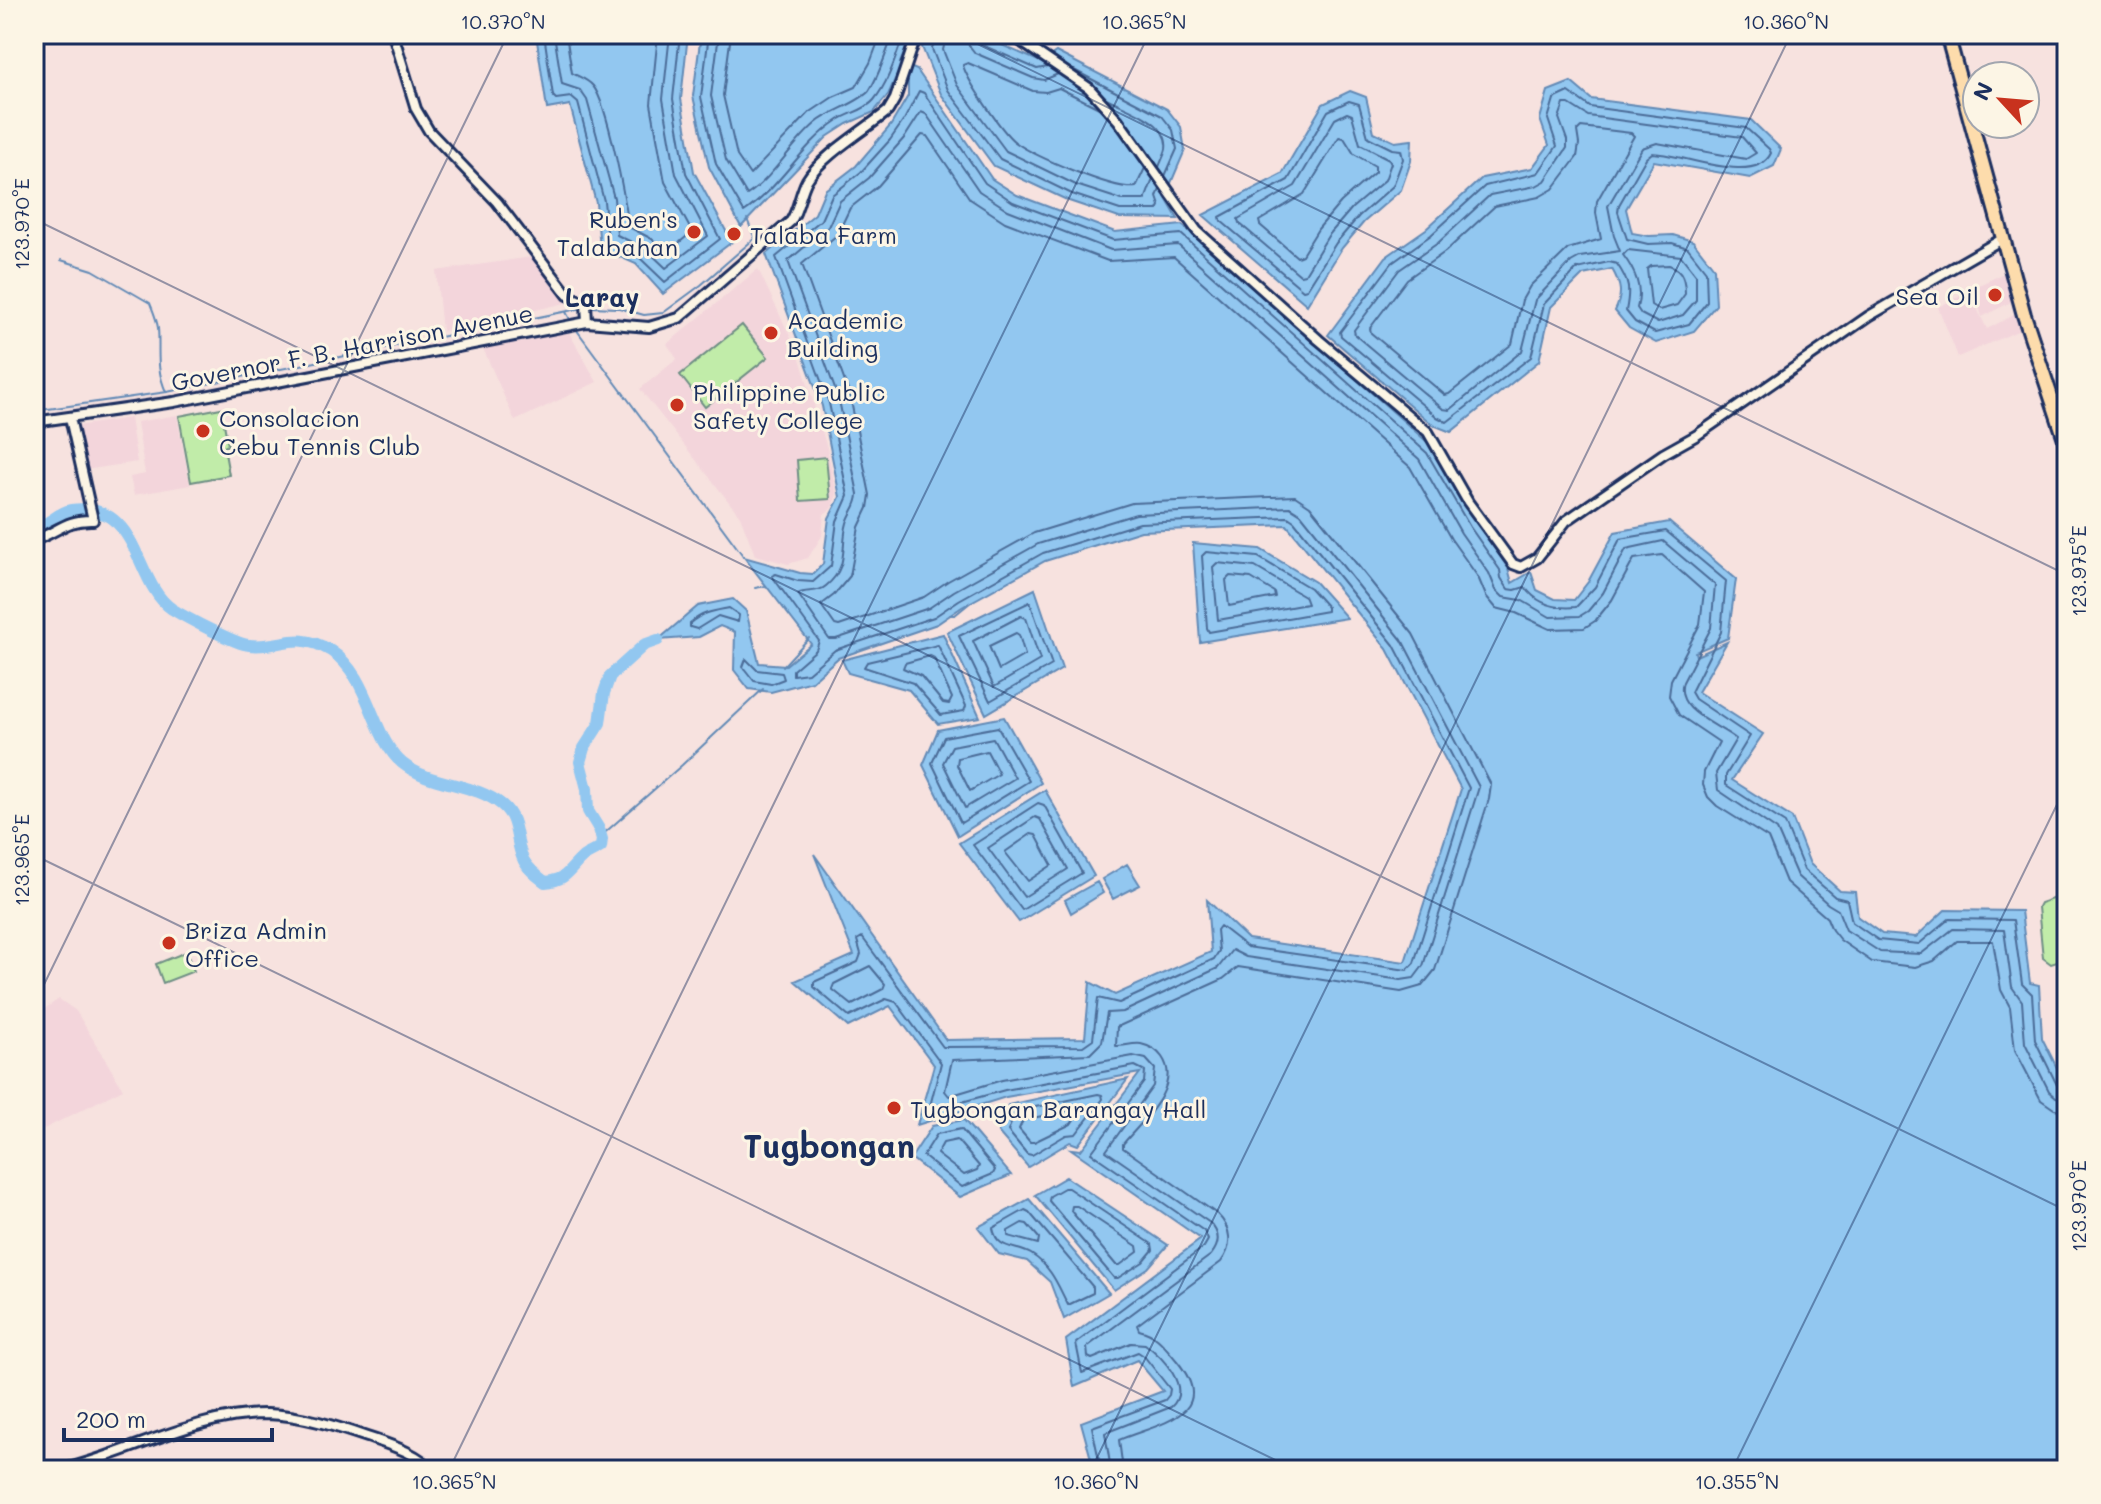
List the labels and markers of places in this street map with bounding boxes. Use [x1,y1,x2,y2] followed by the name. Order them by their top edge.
[557,203,678,262] place label: Ruben's Talabahan
[750,219,897,250] place label: Talaba Farm
[685,223,703,241] marker: Ruben's Talabahan
[725,225,743,243] marker: Talaba Farm
[1896,280,1979,311] place label: Sea Oil
[1986,286,2004,304] marker: Sea Oil
[787,304,903,363] place label: Academic Building
[762,324,780,342] marker: Academic Building
[693,376,885,435] place label: Philippine Public Safety College
[668,396,686,414] marker: Philippine Public Safety College
[219,402,420,461] place label: Consolacion Cebu Tennis Club
[194,422,212,440] marker: Consolacion Cebu Tennis Club
[185,914,327,973] place label: Briza Admin Office
[160,934,178,952] marker: Briza Admin Office
[910,1093,1206,1124] place label: Tugbongan Barangay Hall
[885,1099,903,1117] marker: Tugbongan Barangay Hall

